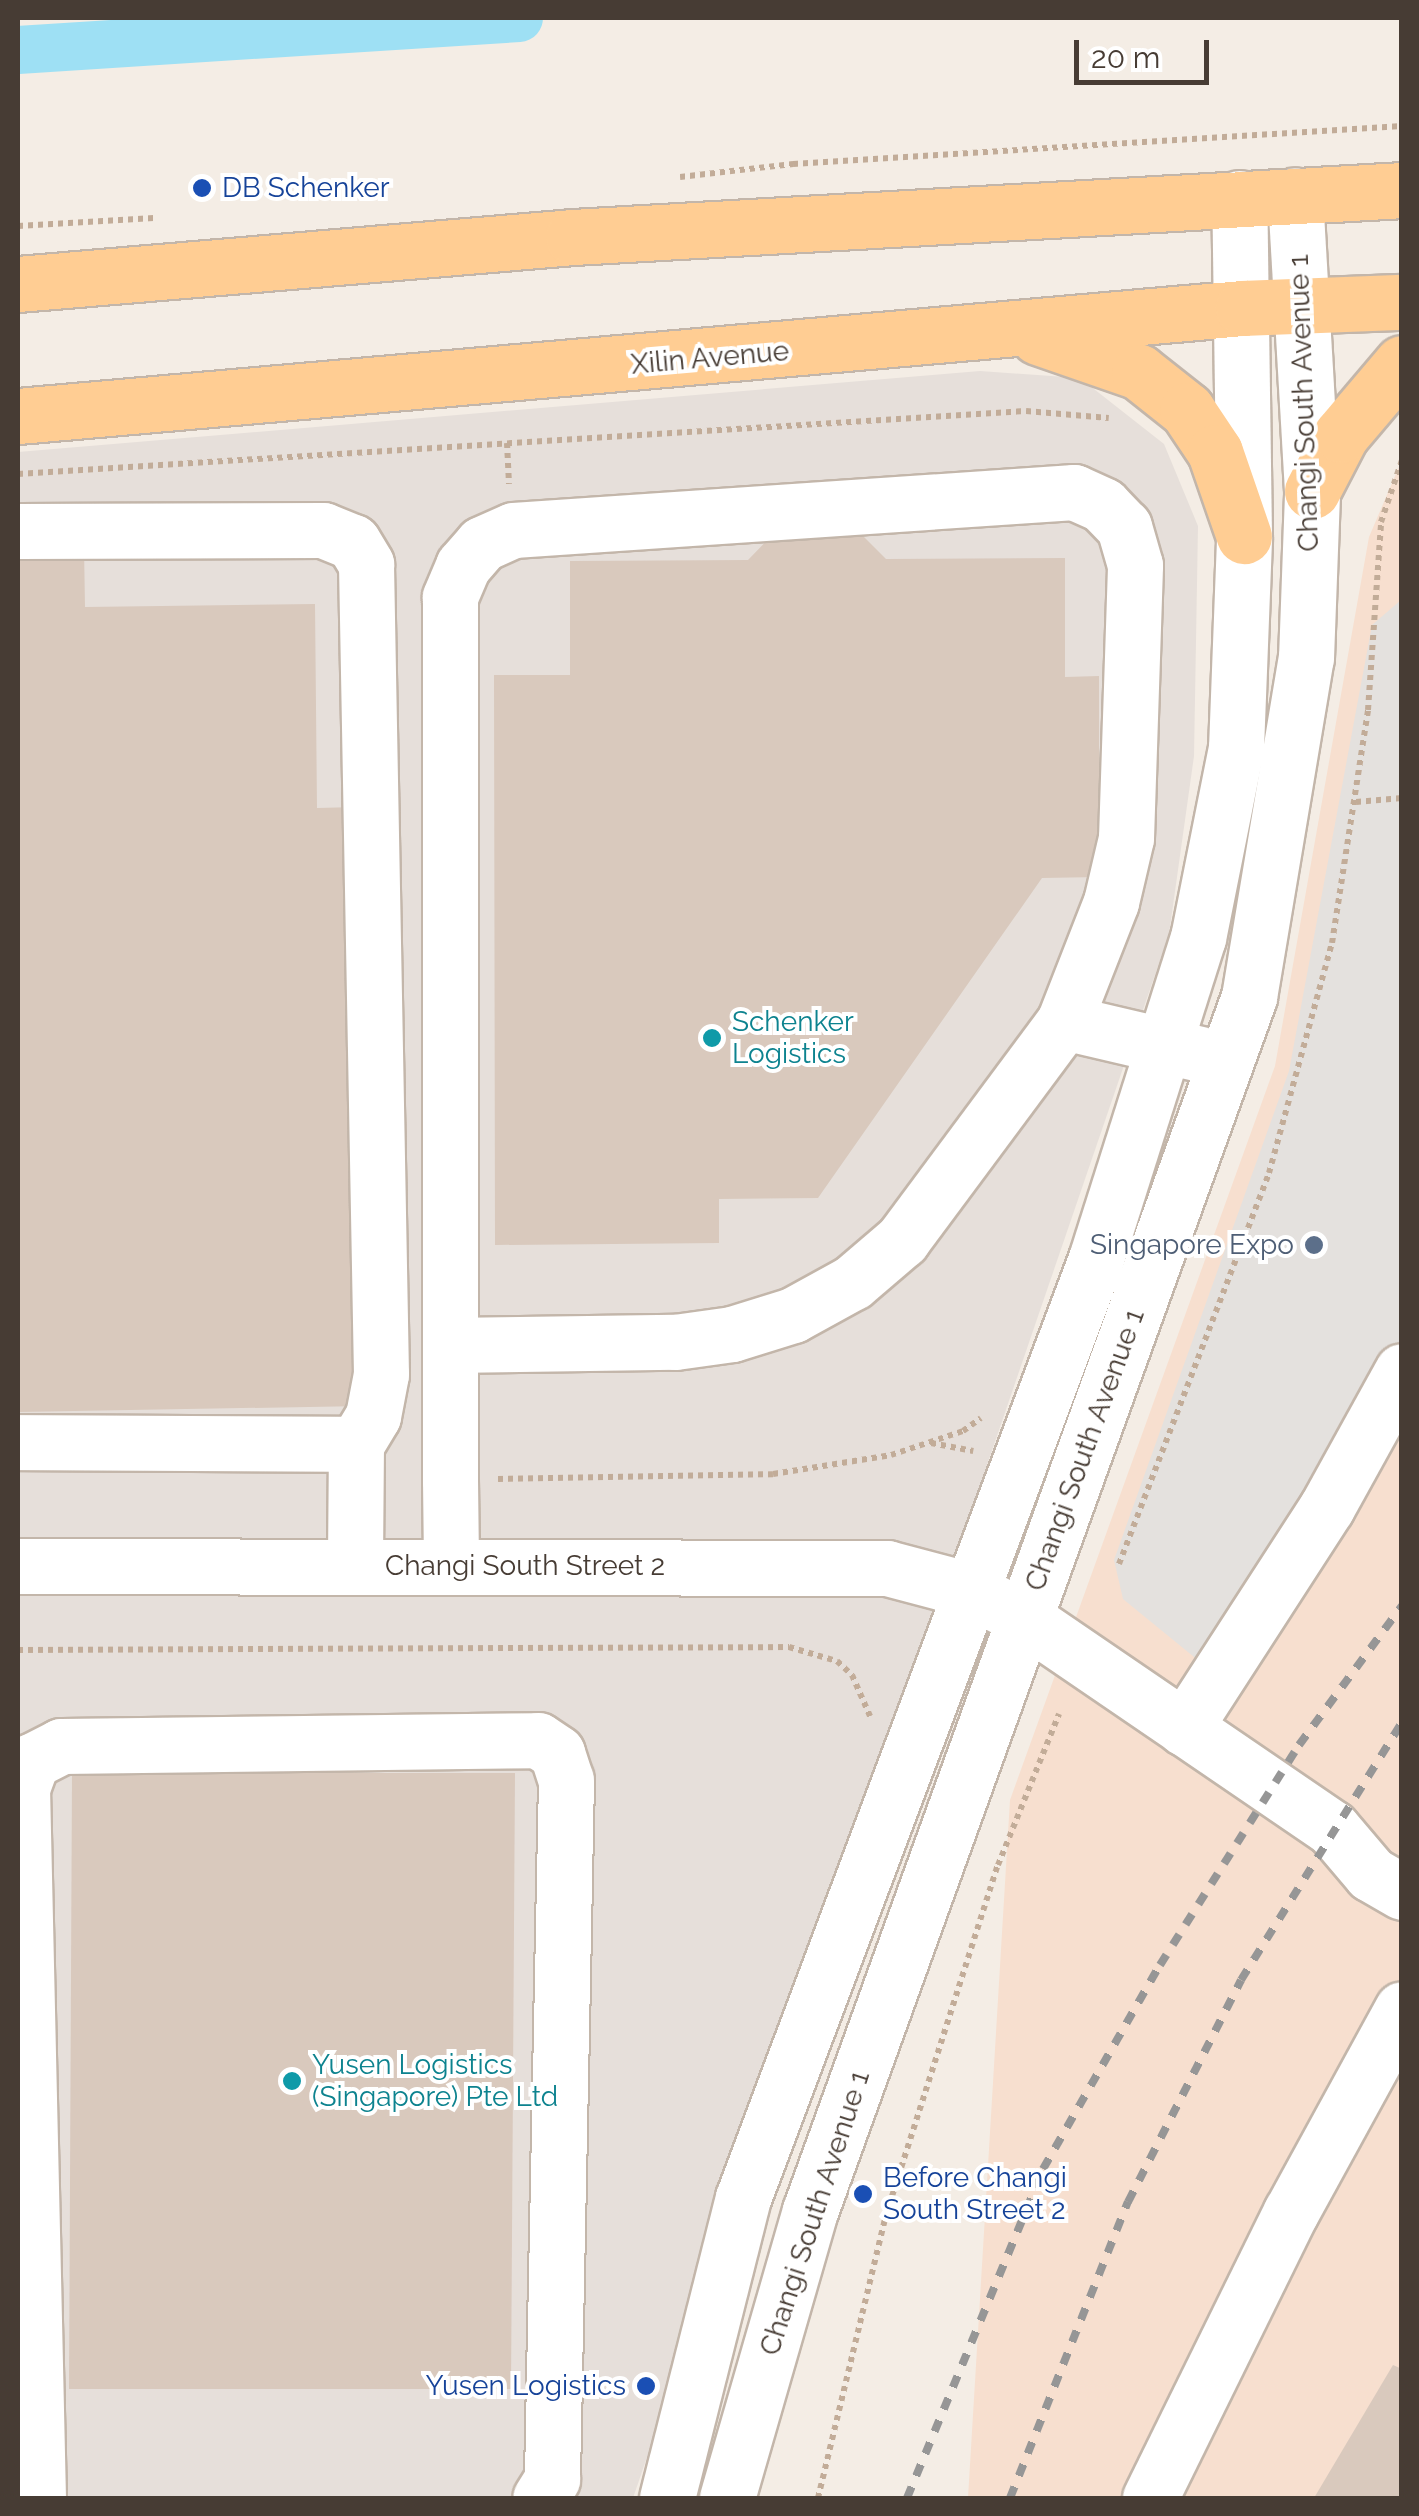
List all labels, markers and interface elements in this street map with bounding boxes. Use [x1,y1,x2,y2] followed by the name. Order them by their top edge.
[1079,20,1214,82] scale bar
[1091,40,1160,75] text: 20 m
[222,171,390,205] place label: DB Schenker
[191,177,213,199] marker: DB Schenker
[1282,253,1326,553] street label: Changi South Avenue 1
[629,334,791,382] street label: Xilin Avenue
[732,1005,854,1071] place label: Schenker Logistics
[701,1027,723,1049] marker: Schenker Logistics
[1090,1228,1294,1262] place label: Singapore Expo
[1303,1234,1325,1256] marker: Singapore Expo
[1018,1304,1152,1596] street label: Changi South Avenue 1
[385,1549,665,1583] street label: Changi South Street 2
[312,2048,558,2114] place label: Yusen Logistics (Singapore) Pte Ltd
[753,2066,877,2360] street label: Changi South Avenue 1
[281,2070,303,2092] marker: Yusen Logistics (Singapore) Pte Ltd
[883,2161,1067,2227] place label: Before Changi South Street 2
[852,2183,874,2205] marker: Before Changi South Street 2
[425,2369,626,2403] place label: Yusen Logistics
[635,2375,657,2397] marker: Yusen Logistics

